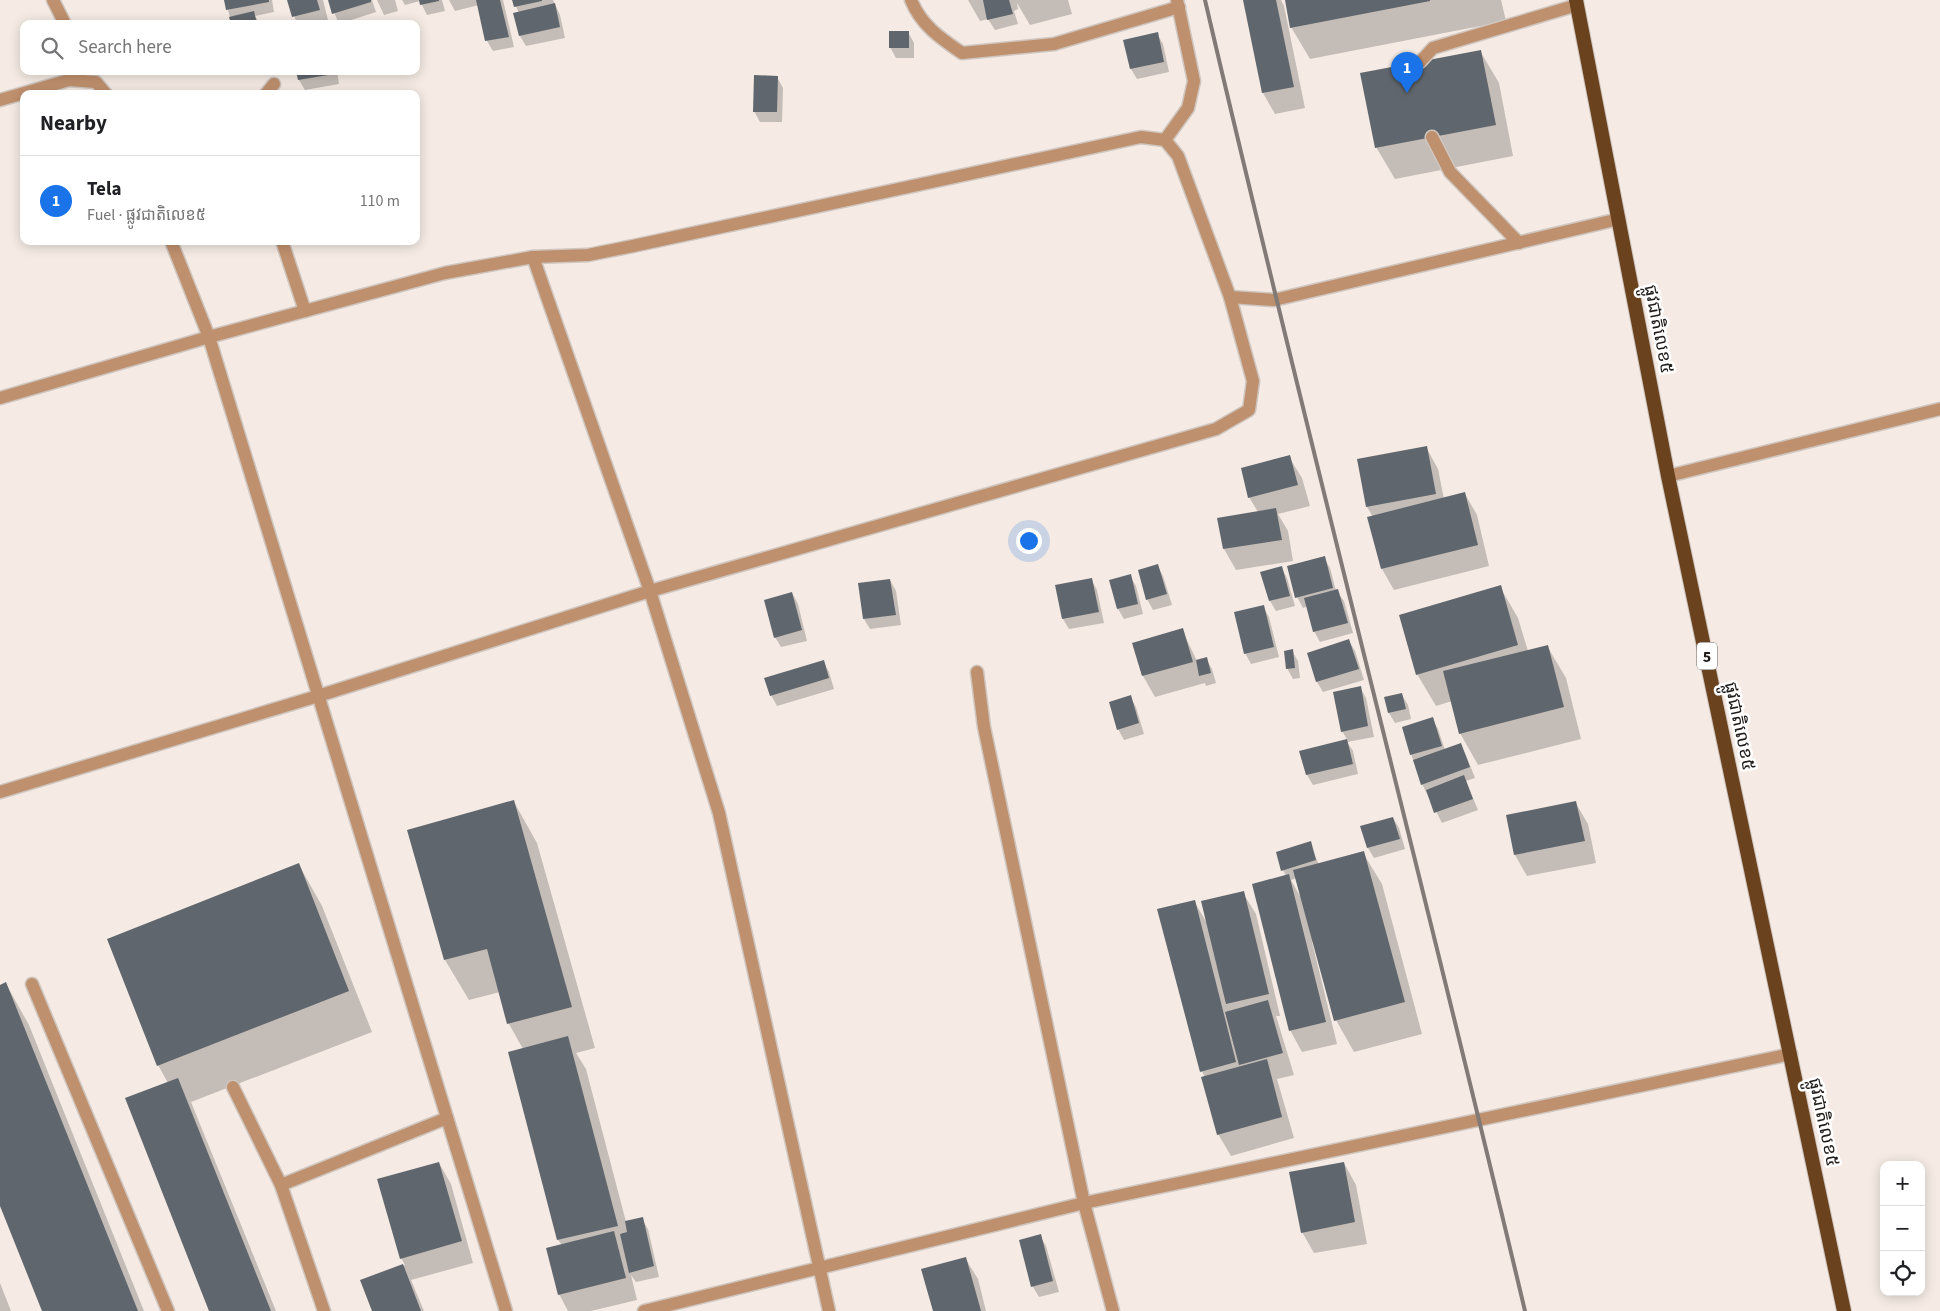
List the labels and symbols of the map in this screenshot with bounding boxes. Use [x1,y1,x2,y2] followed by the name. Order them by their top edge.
[1391,52,1423,93] pin: 1
[1634,282,1679,376] street label: ផ្លូវជាតិលេខ៥
[1016,528,1042,554] your location
[1697,642,1717,669] road number: 5
[1715,679,1761,773] street label: ផ្លូវជាតិលេខ៥
[1799,1075,1845,1169] street label: ផ្លូវជាតិលេខ៥

